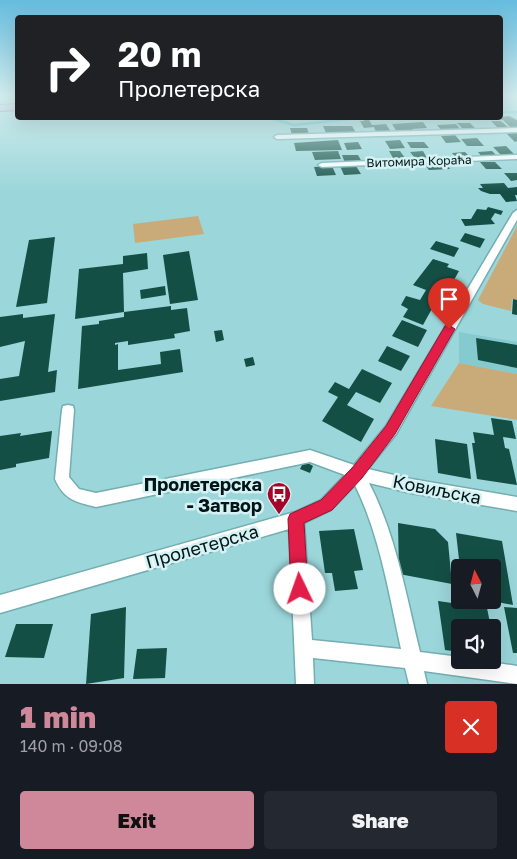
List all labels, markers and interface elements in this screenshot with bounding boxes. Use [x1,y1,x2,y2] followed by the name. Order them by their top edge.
[118,33,201,75] text: 20 m
[35,35,100,100] icon: right
[118,75,260,102] text: Пролетерска
[366,152,472,170] street label: Витомира Кораћа
[428,278,470,329] pin
[435,285,463,313] icon: arrive
[391,470,483,508] street label: Ковиљска
[144,473,262,516] place label: Пролетерска - Затвор
[266,481,292,515] bus stop icon: Пролетерска - Затвор
[143,519,261,573] street label: Пролетерска
[451,559,501,609] north arrow
[451,559,501,669] map controls
[273,562,325,614] position arrow
[451,619,501,669] button: sound
[20,699,96,735] text: 1 min
[445,701,497,753] button: close
[20,736,122,756] text: 140 m · 09:08
[20,791,254,849] button: Exit
[264,791,497,849] button: Share

